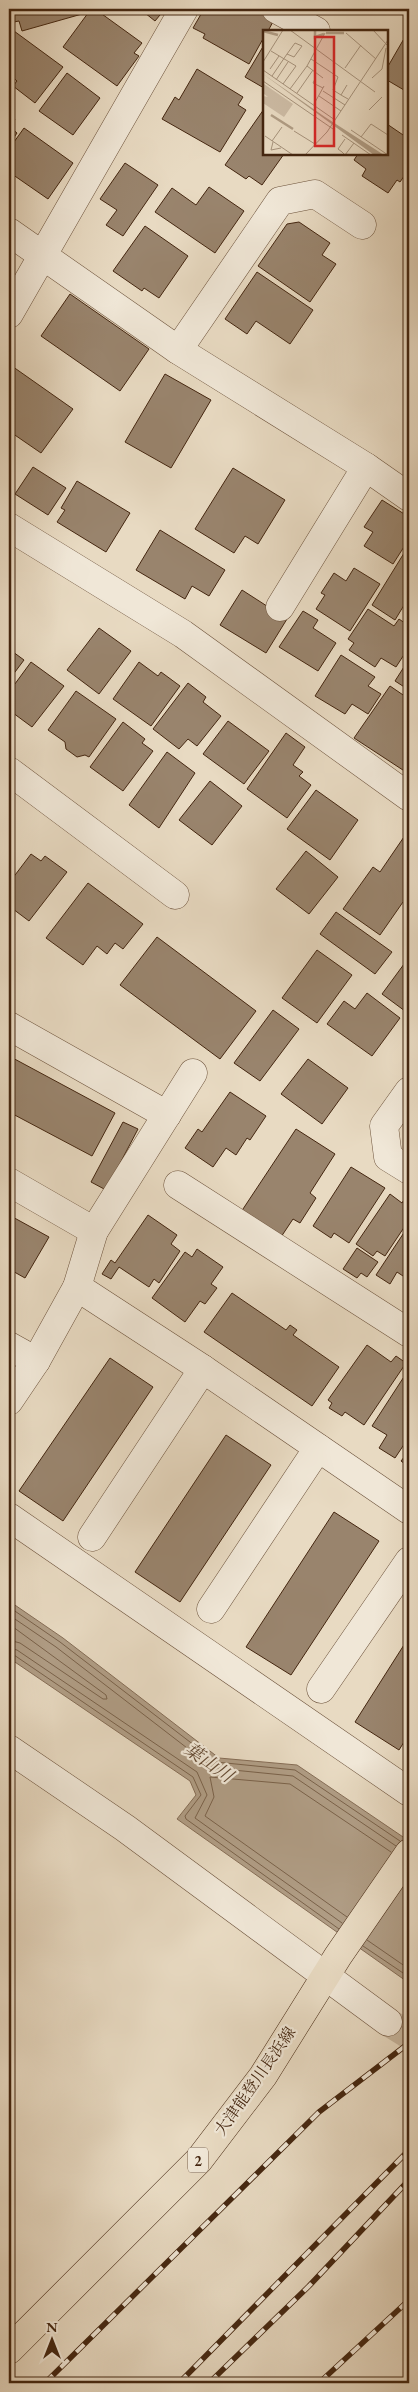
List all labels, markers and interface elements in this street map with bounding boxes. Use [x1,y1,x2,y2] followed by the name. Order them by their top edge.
[263,30,388,155] inset map
[180,1737,239,1788] water label: 葉山川
[210,2023,300,2139] street label: 大津能登川長浜線
[188,2148,208,2172] road number: 2
[28,2314,78,2364] north arrow
[46,2318,58,2336] text: N

